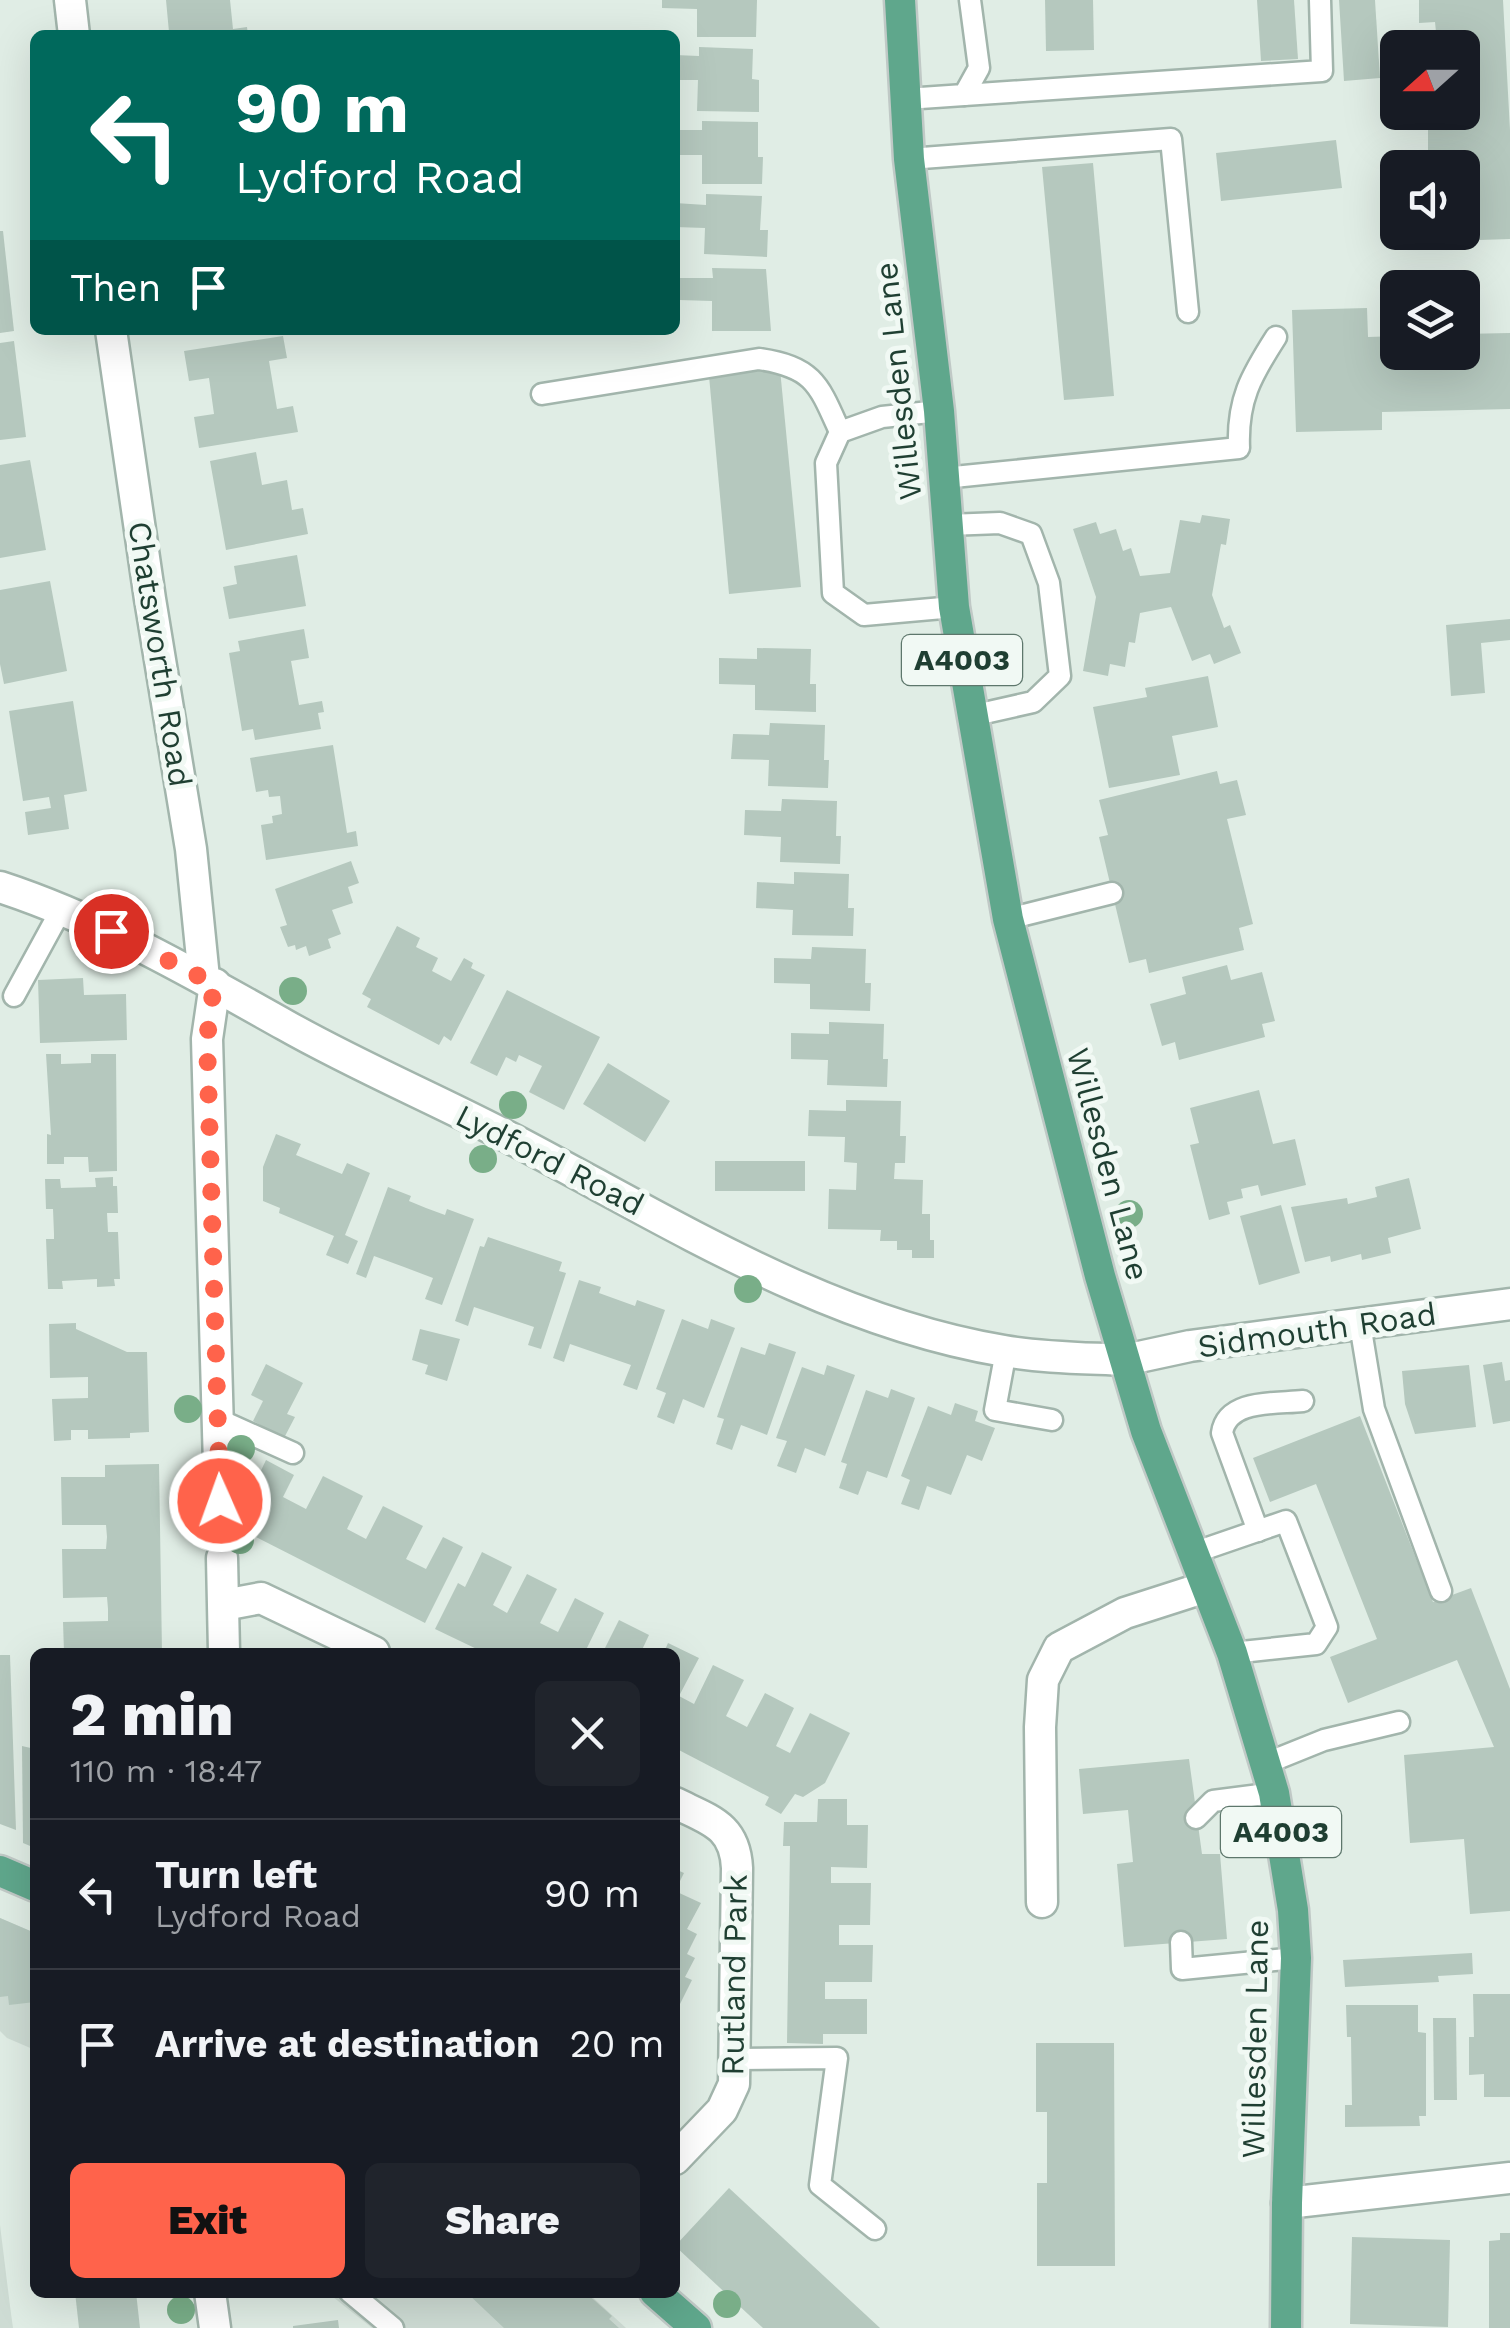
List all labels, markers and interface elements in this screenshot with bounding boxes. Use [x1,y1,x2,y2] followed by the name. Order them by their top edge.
[1380,30,1480,130] north arrow
[1380,30,1480,370] map controls
[235,67,409,149] text: 90 m
[70,70,200,200] icon: left
[1380,150,1480,250] button: sound
[235,151,524,204] text: Lydford Road
[181,260,236,315] icon: arrive
[867,260,929,502] street label: Willesden Lane
[70,266,161,310] text: Then
[1380,270,1480,370] button: layers
[120,519,200,789] street label: Chatsworth Road
[902,635,1022,685] road number: A4003
[69,889,154,974] pin
[84,904,139,959] icon: arrive
[1059,1044,1157,1284] street label: Willesden Lane
[450,1096,650,1224] street label: Lydford Road
[1195,1294,1439,1366] street label: Sidmouth Road
[168,1449,272,1553] position arrow
[70,1679,234,1750] text: 2 min
[535,1681,640,1786] button: close
[70,1752,262,1790] text: 110 m · 18:47
[1221,1807,1341,1857] road number: A4003
[155,1853,317,1897] text: Turn left
[70,1867,125,1922] icon: left
[544,1872,640,1916] text: 90 m
[713,1874,755,2076] street label: Rutland Park
[155,1897,361,1935] text: Lydford Road
[1234,1919,1276,2159] street label: Willesden Lane
[70,2017,125,2072] icon: arrive
[155,2022,540,2066] text: Arrive at destination
[570,2022,665,2066] text: 20 m
[70,2163,345,2278] button: Exit
[365,2163,640,2278] button: Share

